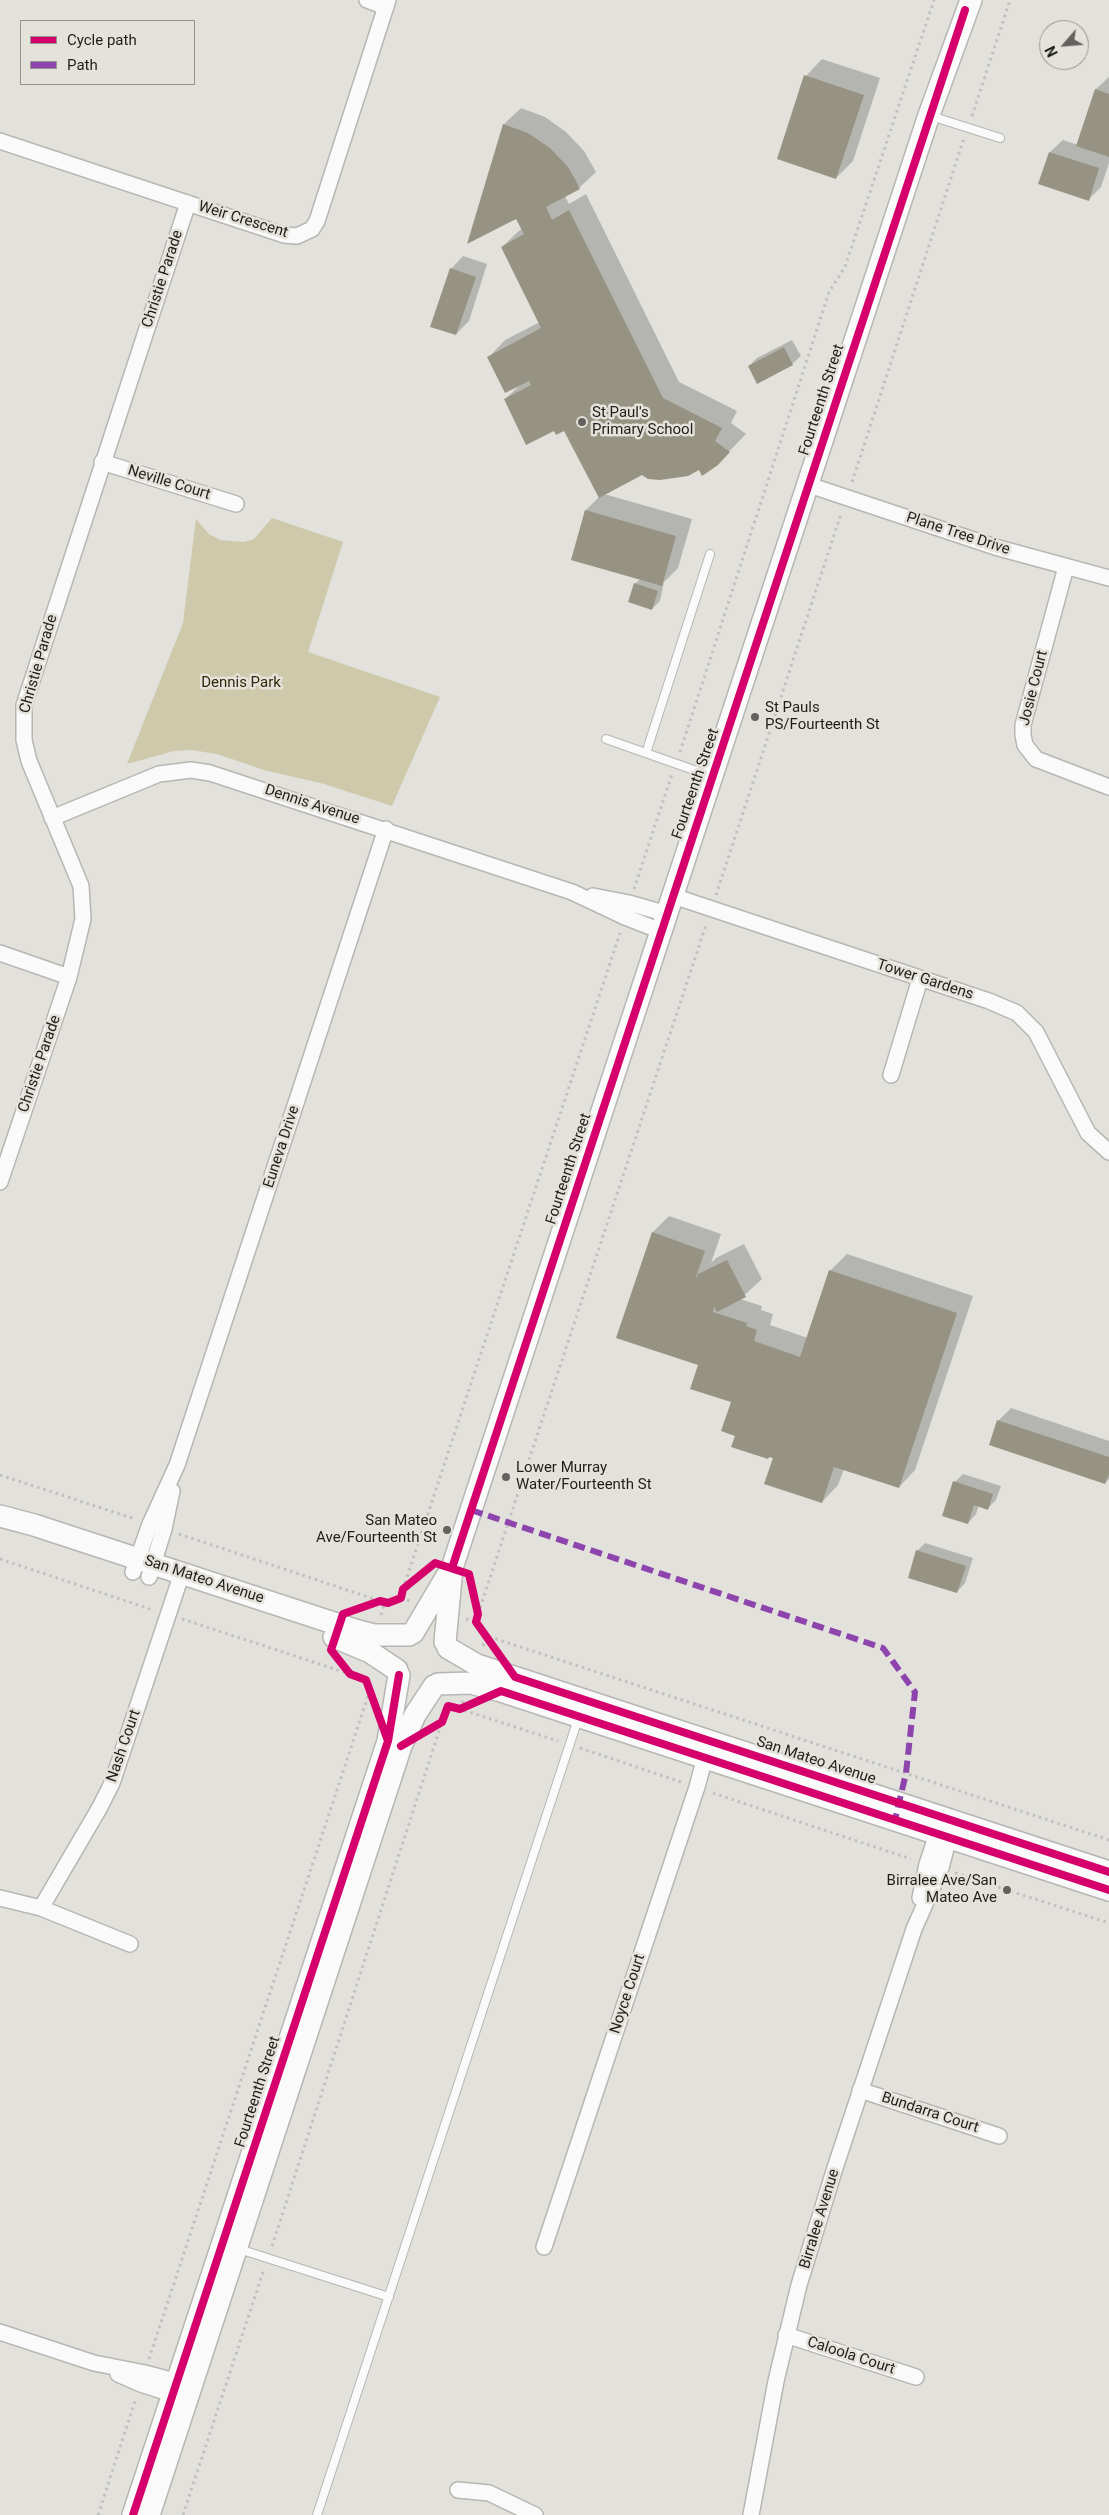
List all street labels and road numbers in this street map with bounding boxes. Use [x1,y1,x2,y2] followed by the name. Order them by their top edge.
[196,198,290,242] street label: Weir Crescent
[139,228,187,330] street label: Christie Parade
[796,342,848,458] street label: Fourteenth Street
[126,462,212,504] street label: Neville Court
[904,509,1012,559] street label: Plane Tree Drive
[16,613,62,715] street label: Christie Parade
[1016,649,1052,727] street label: Josie Court
[669,726,723,842] street label: Fourteenth Street
[262,781,362,829] street label: Dennis Avenue
[874,956,976,1004] street label: Tower Gardens
[15,1013,65,1115] street label: Christie Parade
[260,1104,304,1190] street label: Euneva Drive
[543,1111,595,1227] street label: Fourteenth Street
[142,1552,266,1608] street label: San Mateo Avenue
[103,1707,145,1785] street label: Nash Court
[754,1733,878,1789] street label: San Mateo Avenue
[607,1952,649,2036] street label: Noyce Court
[232,2034,284,2150] street label: Fourteenth Street
[879,2089,981,2137] street label: Bundarra Court
[796,2167,844,2271] street label: Birralee Avenue
[805,2333,897,2379] street label: Caloola Court

